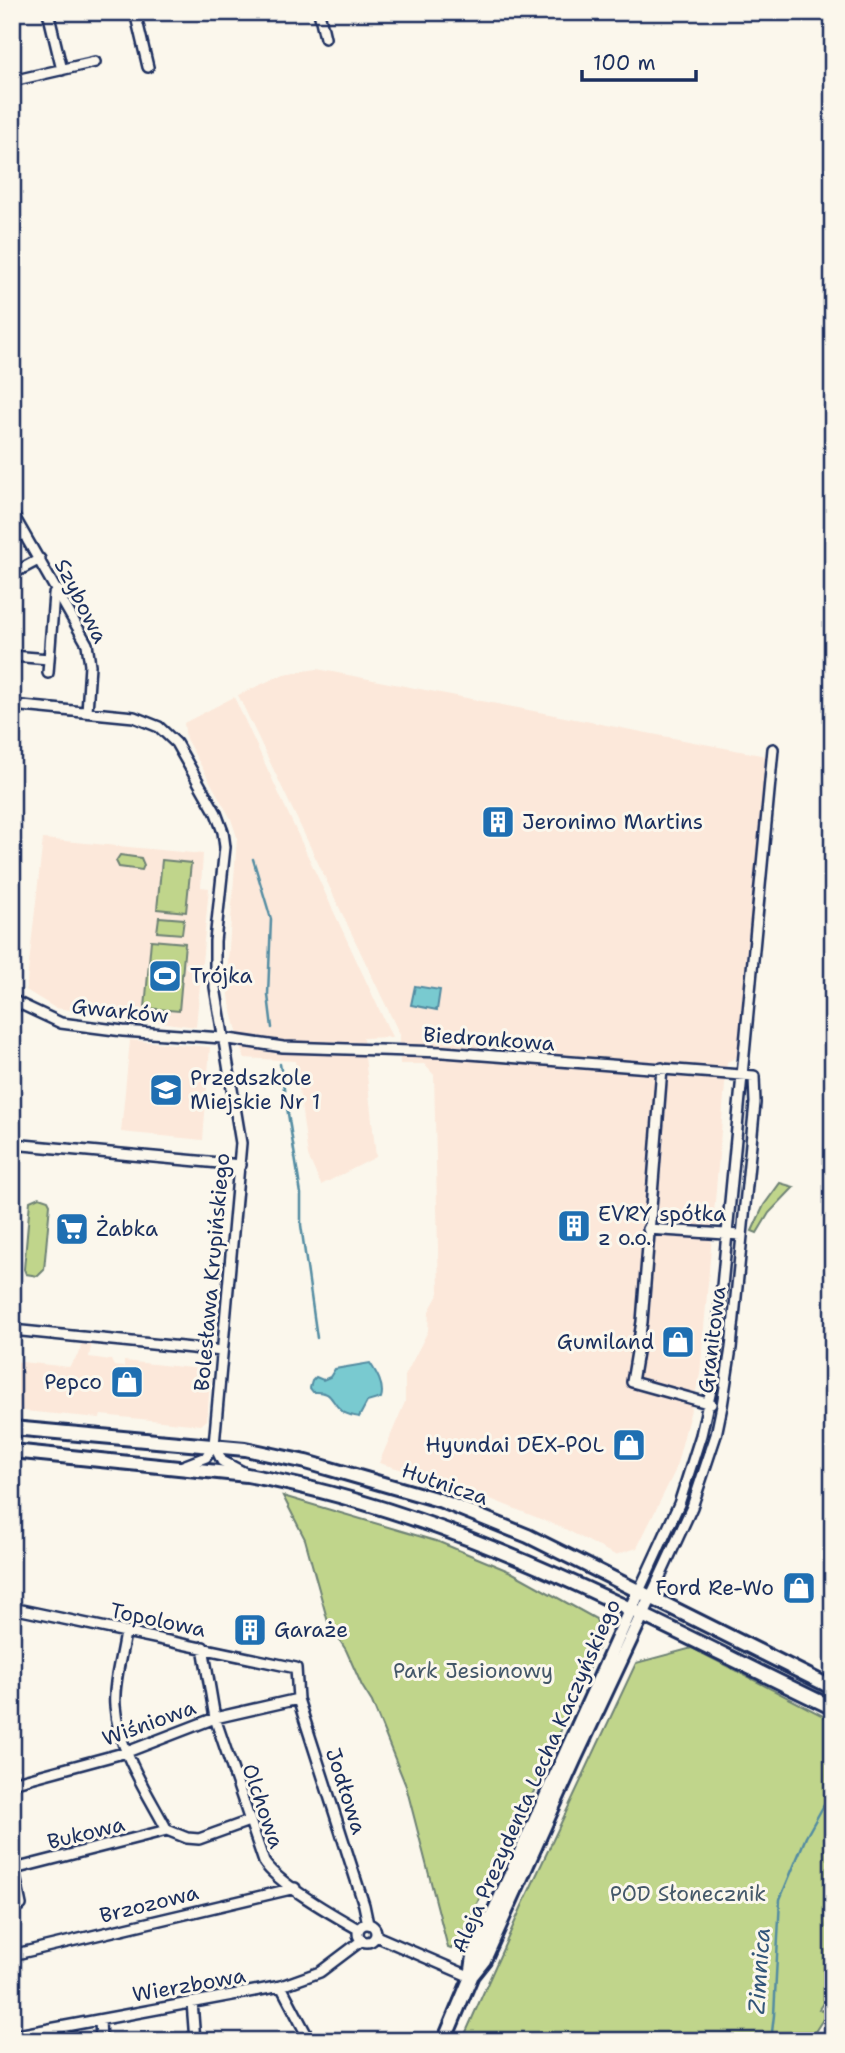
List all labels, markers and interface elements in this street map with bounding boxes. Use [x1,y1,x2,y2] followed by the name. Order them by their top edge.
[582,38,696,82] scale bar
[593,49,656,77] text: 100 m
[48,554,114,648] street label: Szybowa
[479,803,517,841] building icon: Jeronimo Martins
[522,808,703,836] place label: Jeronimo Martins
[146,957,184,995] sports icon: Trójka
[190,962,253,990] place label: Trójka
[70,992,170,1030] street label: Gwarków
[422,1020,556,1058] street label: Biedronkowa
[190,1064,321,1116] place label: Przedszkole Miejskie Nr 1
[147,1071,185,1109] school or university icon: Przedszkole Miejskie Nr 1
[188,1152,236,1392] street label: Bolesława Krupińskiego
[598,1200,726,1252] place label: EVRY spółka z o.o.
[555,1207,593,1245] building icon: EVRY spółka z o.o.
[53,1210,91,1248] supermarket icon: Żabka
[96,1215,158,1243] place label: Żabka
[692,1285,732,1395] street label: Granitowa
[659,1323,697,1361] shop icon: Gumiland
[557,1328,654,1356] place label: Gumiland
[108,1363,146,1401] shop icon: Pepco
[44,1368,102,1396] place label: Pepco
[610,1426,648,1464] shop icon: Hyundai DEX-POL
[425,1431,604,1459] place label: Hyundai DEX-POL
[398,1456,492,1512] street label: Hutnicza
[780,1569,818,1607] shop icon: Ford Re-Wo
[655,1574,774,1602] place label: Ford Re-Wo
[445,1595,627,1957] street label: Aleja Prezydenta Lecha Kaczyńskiego
[108,1596,208,1644] street label: Topolowa
[231,1611,269,1649] building icon: Garaże
[274,1616,348,1644] place label: Garaże
[393,1657,553,1685] park label: Park Jesionowy
[98,1693,200,1753] street label: Wiśniowa
[319,1744,373,1838] street label: Jodłowa
[235,1760,291,1852] street label: Olchowa
[44,1810,128,1856] street label: Bukowa
[97,1878,201,1930] street label: Brzozowa
[610,1880,766,1908] park label: POD Słonecznik
[741,1927,777,2015] water label: Zimnica
[130,1961,248,2009] street label: Wierzbowa

